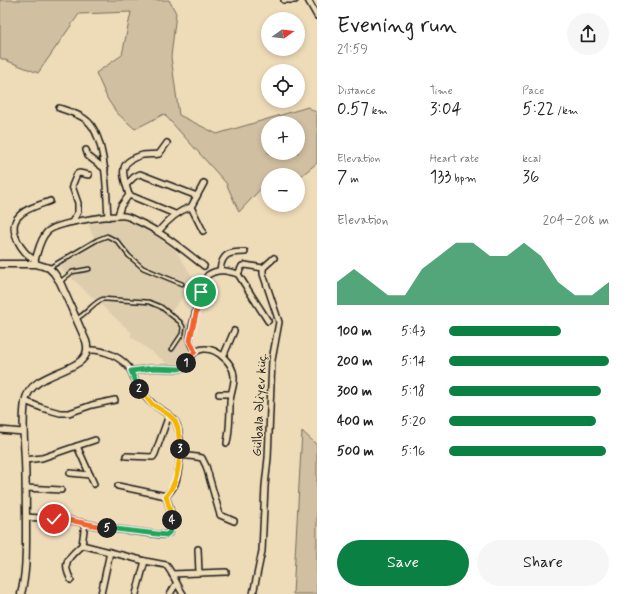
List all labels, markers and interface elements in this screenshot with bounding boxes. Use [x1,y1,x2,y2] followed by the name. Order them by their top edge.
[261,12,305,56] north arrow
[261,12,305,212] map controls
[337,12,457,40] text: Evening run
[567,13,609,55] button: share
[337,41,368,58] text: 21:59
[261,64,305,108] button: locate
[337,84,376,98] text: Distance
[430,84,453,98] text: Time
[522,84,544,98] text: Pace
[337,98,369,120] text: 0.57
[430,98,462,120] text: 3:04
[522,98,554,120] text: 5:22
[369,104,388,118] text: km
[554,104,578,118] text: /km
[261,116,305,160] button: +
[337,152,380,166] text: Elevation
[430,152,479,166] text: Heart rate
[522,152,541,166] text: kcal
[337,166,347,188] text: 7
[430,166,451,188] text: 133
[522,166,539,188] text: 36
[261,168,305,212] button: −
[347,172,359,186] text: m
[451,172,477,186] text: bpm
[337,212,388,229] text: Elevation
[543,212,609,229] text: 204–208 m
[184,275,218,309] pin
[190,281,212,303] icon: arrive
[337,323,372,340] text: 100 m
[401,323,425,340] text: 5:43
[176,353,196,373] pin: 1
[249,353,271,457] street label: Gülbala Əliyev küç.
[337,353,372,370] text: 200 m
[401,353,426,370] text: 5:14
[184,356,188,370] text: 1
[129,379,149,399] pin: 2
[136,382,142,396] text: 2
[337,383,372,400] text: 300 m
[401,383,425,400] text: 5:18
[337,413,374,430] text: 400 m
[401,413,426,430] text: 5:20
[170,439,190,459] pin: 3
[178,442,182,456] text: 3
[337,443,374,460] text: 500 m
[401,443,425,460] text: 5:16
[37,502,71,536] pin
[43,508,65,530] icon: check
[162,510,182,530] pin: 4
[169,513,175,527] text: 4
[97,518,117,538] pin: 5
[104,521,110,535] text: 5
[337,540,469,586] button: Save
[477,540,609,586] button: Share

